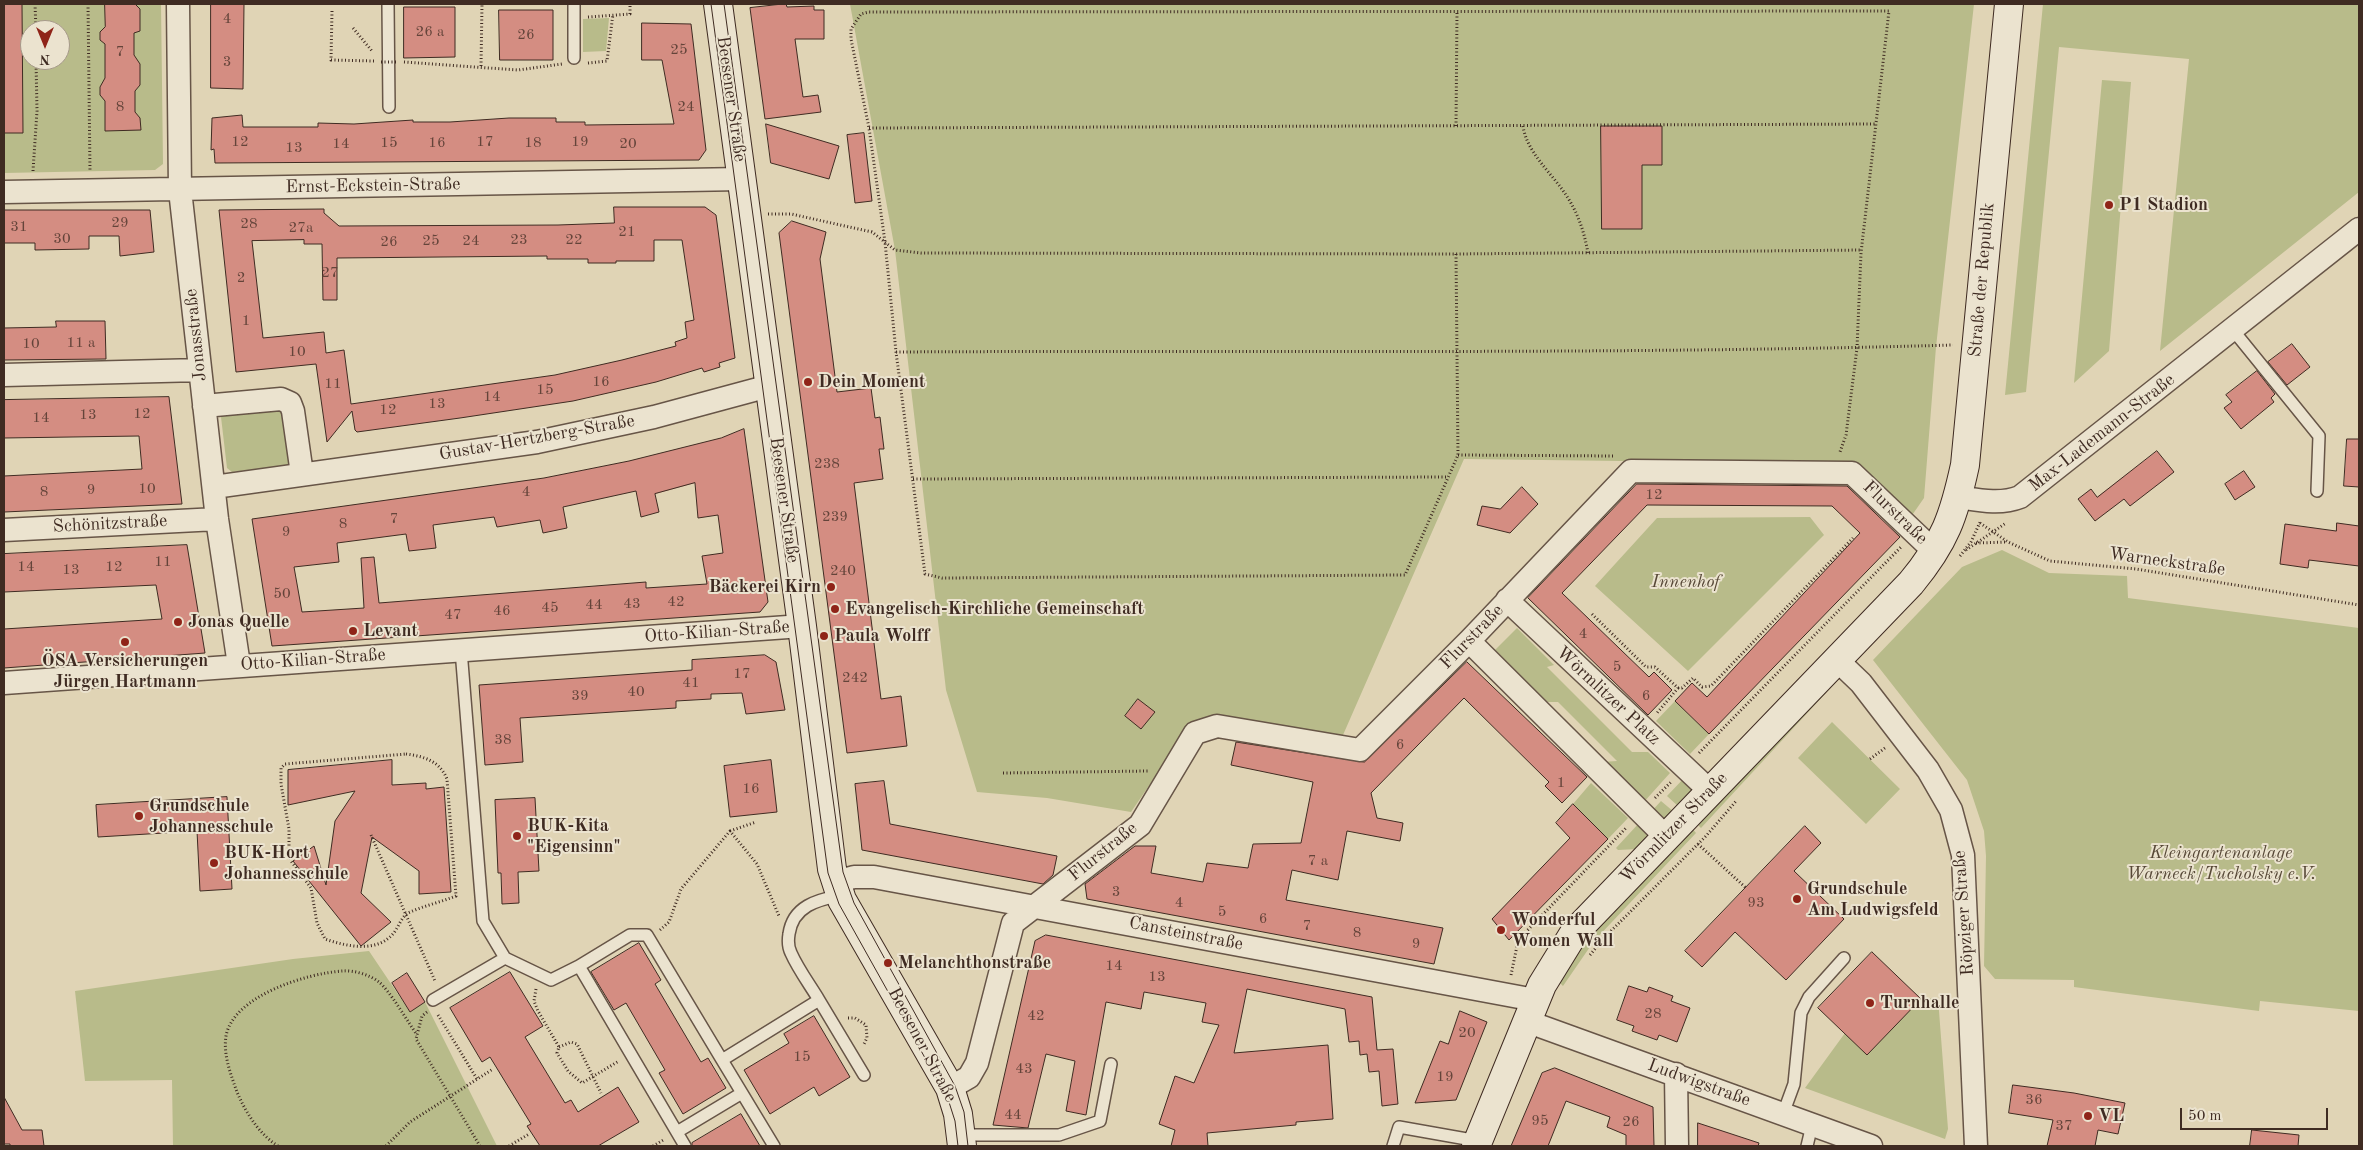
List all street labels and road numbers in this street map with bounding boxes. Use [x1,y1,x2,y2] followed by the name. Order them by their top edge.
[711,35,751,163] street label: Beesener Straße
[285,174,461,198] street label: Ernst-Eckstein-Straße
[1964,202,2000,358] street label: Straße der Republik
[180,288,212,382] street label: Jonasstraße
[2025,369,2179,497] street label: Max-Lademann-Straße
[438,410,636,466] street label: Gustav-Hertzberg-Straße
[764,436,804,564] street label: Beesener Straße
[1858,477,1932,549] street label: Flurstraße
[52,510,168,538] street label: Schönitzstraße
[2107,543,2227,581] street label: Warneckstraße
[1436,600,1508,674] street label: Flurstraße
[644,616,790,648] street label: Otto-Kilian-Straße
[1551,642,1665,750] street label: Wörmlitzer Platz
[240,644,386,676] street label: Otto-Kilian-Straße
[1616,768,1732,888] street label: Wörmlitzer Straße
[1064,818,1142,886] street label: Flurstraße
[1949,849,1979,977] street label: Röpziger Straße
[1127,912,1245,956] street label: Cansteinstraße
[883,984,961,1106] street label: Beesener Straße
[1645,1054,1753,1112] street label: Ludwigstraße

